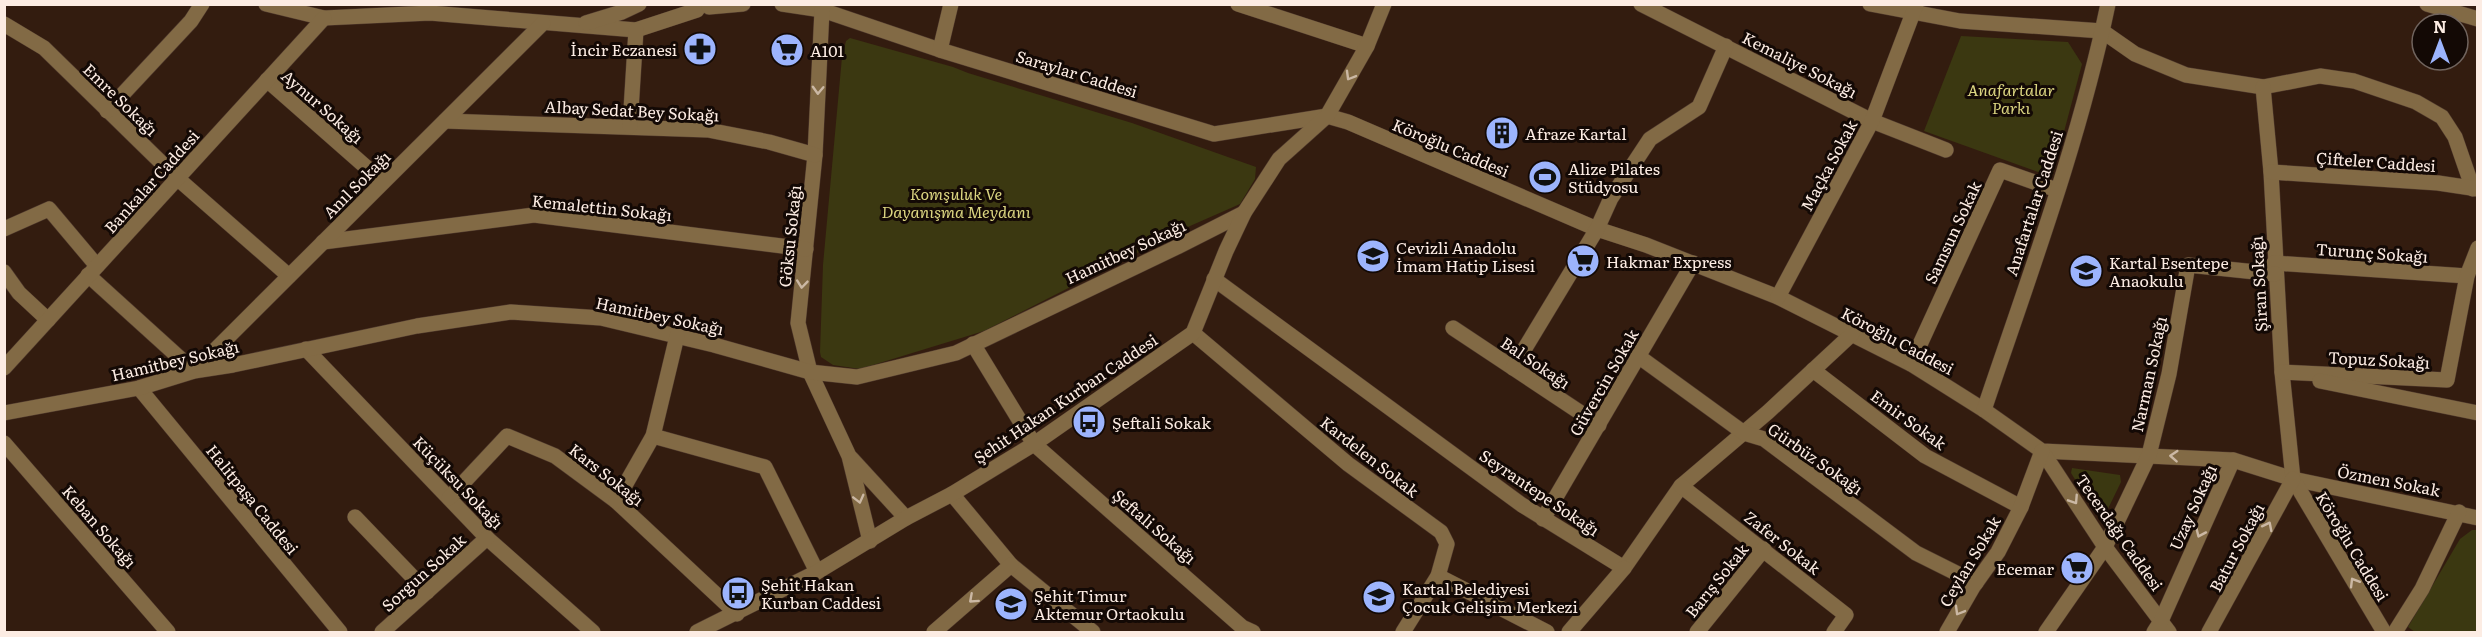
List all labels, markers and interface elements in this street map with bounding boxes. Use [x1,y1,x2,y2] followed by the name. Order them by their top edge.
[2410,12,2470,72] north arrow
[2433,14,2447,38] text: N
[1738,25,1862,103] street label: Kemaliye Sokağı
[682,31,718,67] pharmacy icon: İncir Eczanesi
[769,32,805,68] supermarket icon: A101
[570,37,677,61] place label: İncir Eczanesi
[810,38,845,62] place label: A101
[1013,43,1141,103] street label: Saraylar Caddesi
[78,57,164,141] street label: Emre Sokağı
[277,63,369,149] street label: Aynur Sokağı
[1345,70,1357,80] one-way arrow
[1967,77,2055,119] park label: Anafartalar Parkı
[812,85,825,94] one-way arrow
[544,93,720,127] street label: Albay Sedat Bey Sokağı
[1389,112,1513,182] street label: Köroğlu Caddesi
[1484,115,1520,151] building icon: Afraze Kartal
[1794,115,1862,215] street label: Maçka Sokak
[1525,121,1627,145] place label: Afraze Kartal
[98,124,204,238] street label: Bankalar Caddesi
[1998,127,2068,279] street label: Anafartalar Caddesi
[317,145,395,223] street label: Anıl Sokağı
[2315,145,2437,177] street label: Çifteler Caddesi
[1568,156,1660,198] place label: Alize Pilates Stüdyosu
[1527,159,1563,195] sports icon: Alize Pilates Stüdyosu
[1918,176,1986,287] street label: Samsun Sokak
[882,181,1031,223] park label: Komşuluk Ve Dayanışma Meydanı
[772,184,806,288] street label: Göksu Sokağı
[531,188,673,226] street label: Kemalettin Sokağı
[1061,213,1189,289] street label: Hamitbey Sokağı
[1396,235,1535,277] place label: Cevizli Anadolu İmam Hatip Lisesi
[2244,235,2272,333] street label: Şiran Sokağı
[2315,236,2429,268] street label: Turunç Sokağı
[1355,238,1391,274] school or university icon: Cevizli Anadolu İmam Hatip Lisesi
[1565,243,1601,279] supermarket icon: Hakmar Express
[1606,249,1731,273] place label: Hakmar Express
[2109,250,2229,292] place label: Kartal Esentepe Anaokulu
[2068,253,2104,289] school or university icon: Kartal Esentepe Anaokulu
[796,279,809,288] one-way arrow
[594,290,726,340] street label: Hamitbey Sokağı
[1837,300,1959,380] street label: Köroğlu Caddesi
[2124,314,2172,434] street label: Narman Sokağı
[1563,324,1644,440] street label: Güvercin Sokak
[968,327,1162,469] street label: Şehit Hakan Kurban Caddesi
[1497,330,1575,394] street label: Bal Sokağı
[109,334,241,386] street label: Hamitbey Sokağı
[2327,344,2431,374] street label: Topuz Sokağı
[1866,383,1952,455] street label: Emir Sokak
[1071,404,1107,440] bus stop icon: Şeftali Sokak
[1112,410,1211,434] place label: Şeftali Sokak
[1316,410,1425,502] street label: Kardelen Sokak
[1763,416,1869,500] street label: Gürbüz Sokağı
[408,430,510,534] street label: Küçüksu Sokağı
[564,437,650,511] street label: Kars Sokağı
[201,439,305,559] street label: Halitpaşa Caddesi
[1475,443,1605,541] street label: Seyrantepe Sokağı
[2170,450,2179,463] one-way arrow
[2336,458,2443,502] street label: Özmen Sokak
[2162,460,2222,554] street label: Uzay Sokağı
[2071,469,2169,595] street label: Tecerdağı Caddesi
[57,479,143,573] street label: Keban Sokağı
[1108,483,1202,569] street label: Şeftali Sokağı
[2311,486,2395,606] street label: Köroğlu Caddesi
[2067,493,2078,504] one-way arrow
[852,494,865,504] one-way arrow
[2203,498,2269,596] street label: Batur Sokağı
[1740,505,1826,580] street label: Zafer Sokak
[1932,511,2006,611] street label: Ceylan Sokak
[2261,522,2272,533] one-way arrow
[376,527,471,616] street label: Sorgun Sokak
[2196,527,2208,538] one-way arrow
[1679,538,1754,622] street label: Barış Sokak
[2059,550,2095,586] supermarket icon: Ecemar
[1996,556,2054,580] place label: Ecemar
[761,572,881,614] place label: Şehi̇t Hakan Kurban Caddesi̇
[720,575,756,611] bus stop icon: Şehi̇t Hakan Kurban Caddesi̇
[1402,576,1578,618] place label: Kartal Belediyesi Çocuk Gelişim Merkezi
[2349,578,2361,588] one-way arrow
[1361,579,1397,615] school or university icon: Kartal Belediyesi Çocuk Gelişim Merkezi
[1034,583,1185,625] place label: Şehit Timur Aktemur Ortaokulu
[993,586,1029,622] school or university icon: Şehit Timur Aktemur Ortaokulu
[968,591,979,602] one-way arrow
[1955,605,1967,615] one-way arrow

